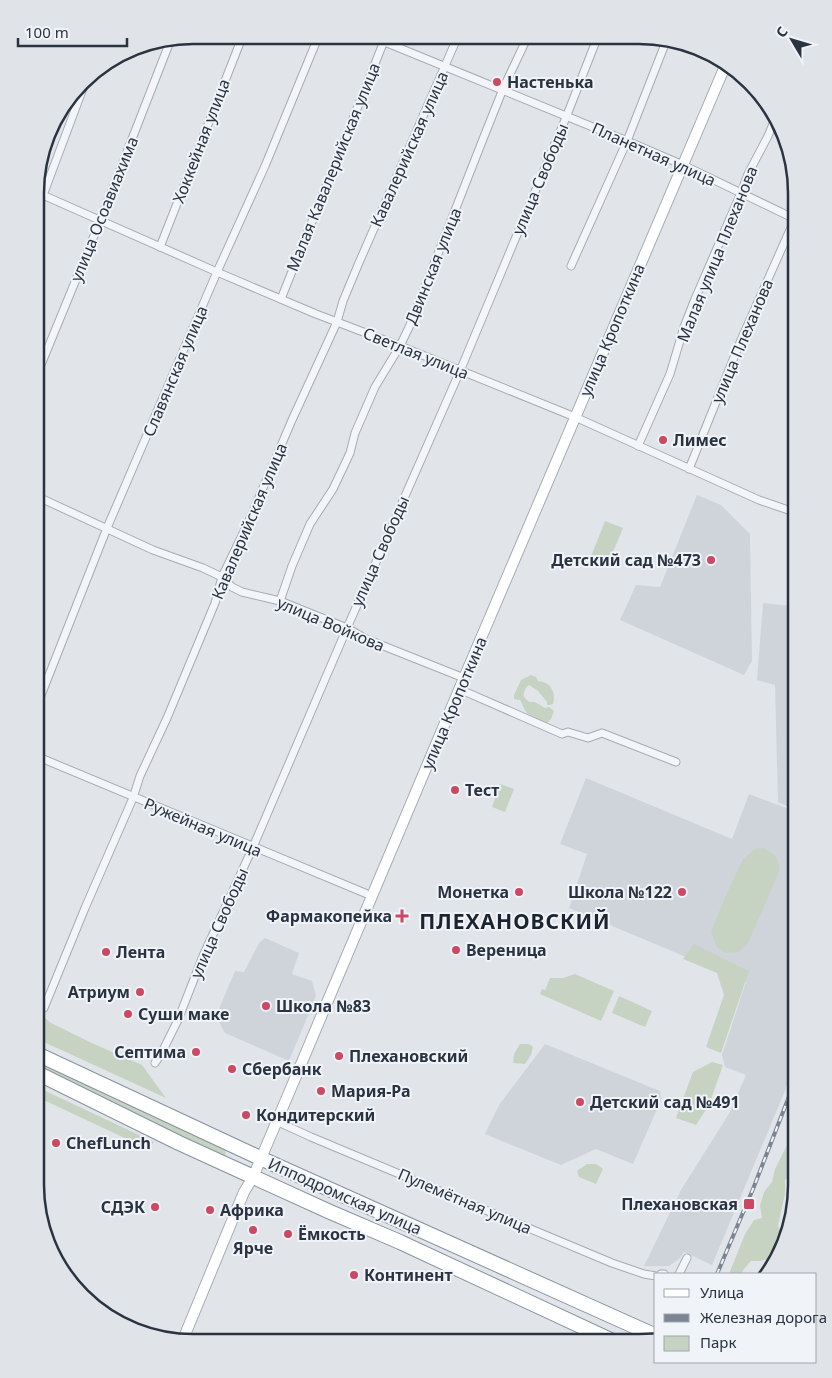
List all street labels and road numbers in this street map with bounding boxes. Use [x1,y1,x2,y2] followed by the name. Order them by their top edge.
[281,59,385,275] street label: Малая Кавалерийская улица
[365,68,453,230] street label: Кавалерийская улица
[167,76,235,206] street label: Хоккейная улица
[589,117,719,191] street label: Планетная улица
[507,120,573,238] street label: улица Свободы
[65,133,143,285] street label: улица Осоавиахима
[673,163,761,345] street label: Малая улица Плеханова
[400,204,466,328] street label: Двинская улица
[574,260,650,400] street label: улица Кропоткина
[707,276,777,406] street label: улица Плеханова
[137,302,213,440] street label: Славянская улица
[360,322,472,384] street label: Светлая улица
[206,439,292,603] street label: Кавалерийская улица
[346,492,414,610] street label: улица Свободы
[274,591,388,657] street label: улица Войкова
[416,633,492,773] street label: улица Кропоткина
[141,792,265,862] street label: Ружейная улица
[185,864,253,982] street label: улица Свободы
[265,1152,425,1240] street label: Ипподромская улица
[395,1163,535,1239] street label: Пулемётная улица

